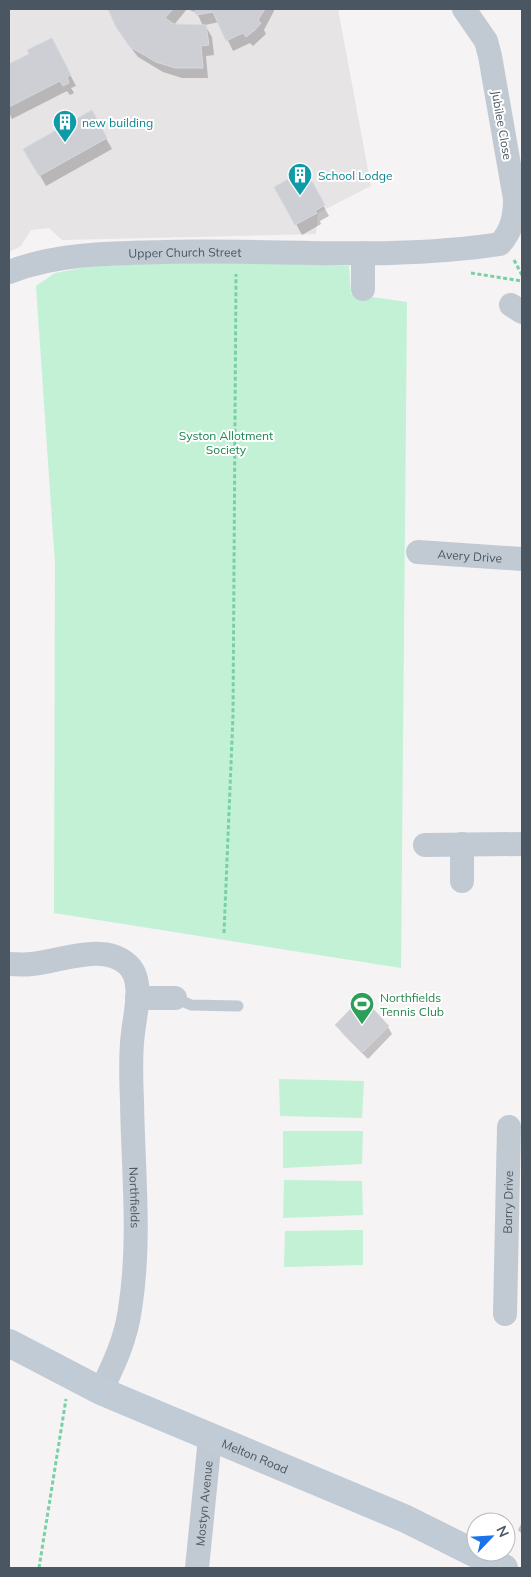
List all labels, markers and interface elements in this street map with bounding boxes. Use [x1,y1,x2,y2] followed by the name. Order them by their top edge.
[489,89,515,161] street label: Jubilee Close
[52,109,78,143] building icon: new building
[82,115,153,130] place label: new building
[287,162,313,196] building icon: School Lodge
[318,168,392,183] place label: School Lodge
[128,244,241,260] street label: Upper Church Street
[179,428,273,457] park label: Syston Allotment Society
[437,546,503,565] street label: Avery Drive
[380,990,444,1019] place label: Northfields Tennis Club
[349,991,375,1025] sports icon: Northfields Tennis Club
[127,1167,143,1228] street label: Northfields
[499,1170,516,1234] street label: Barry Drive
[220,1435,291,1476] street label: Melton Road
[192,1460,215,1547] street label: Mostyn Avenue
[466,1512,516,1562] north arrow
[492,1523,513,1540] text: N

